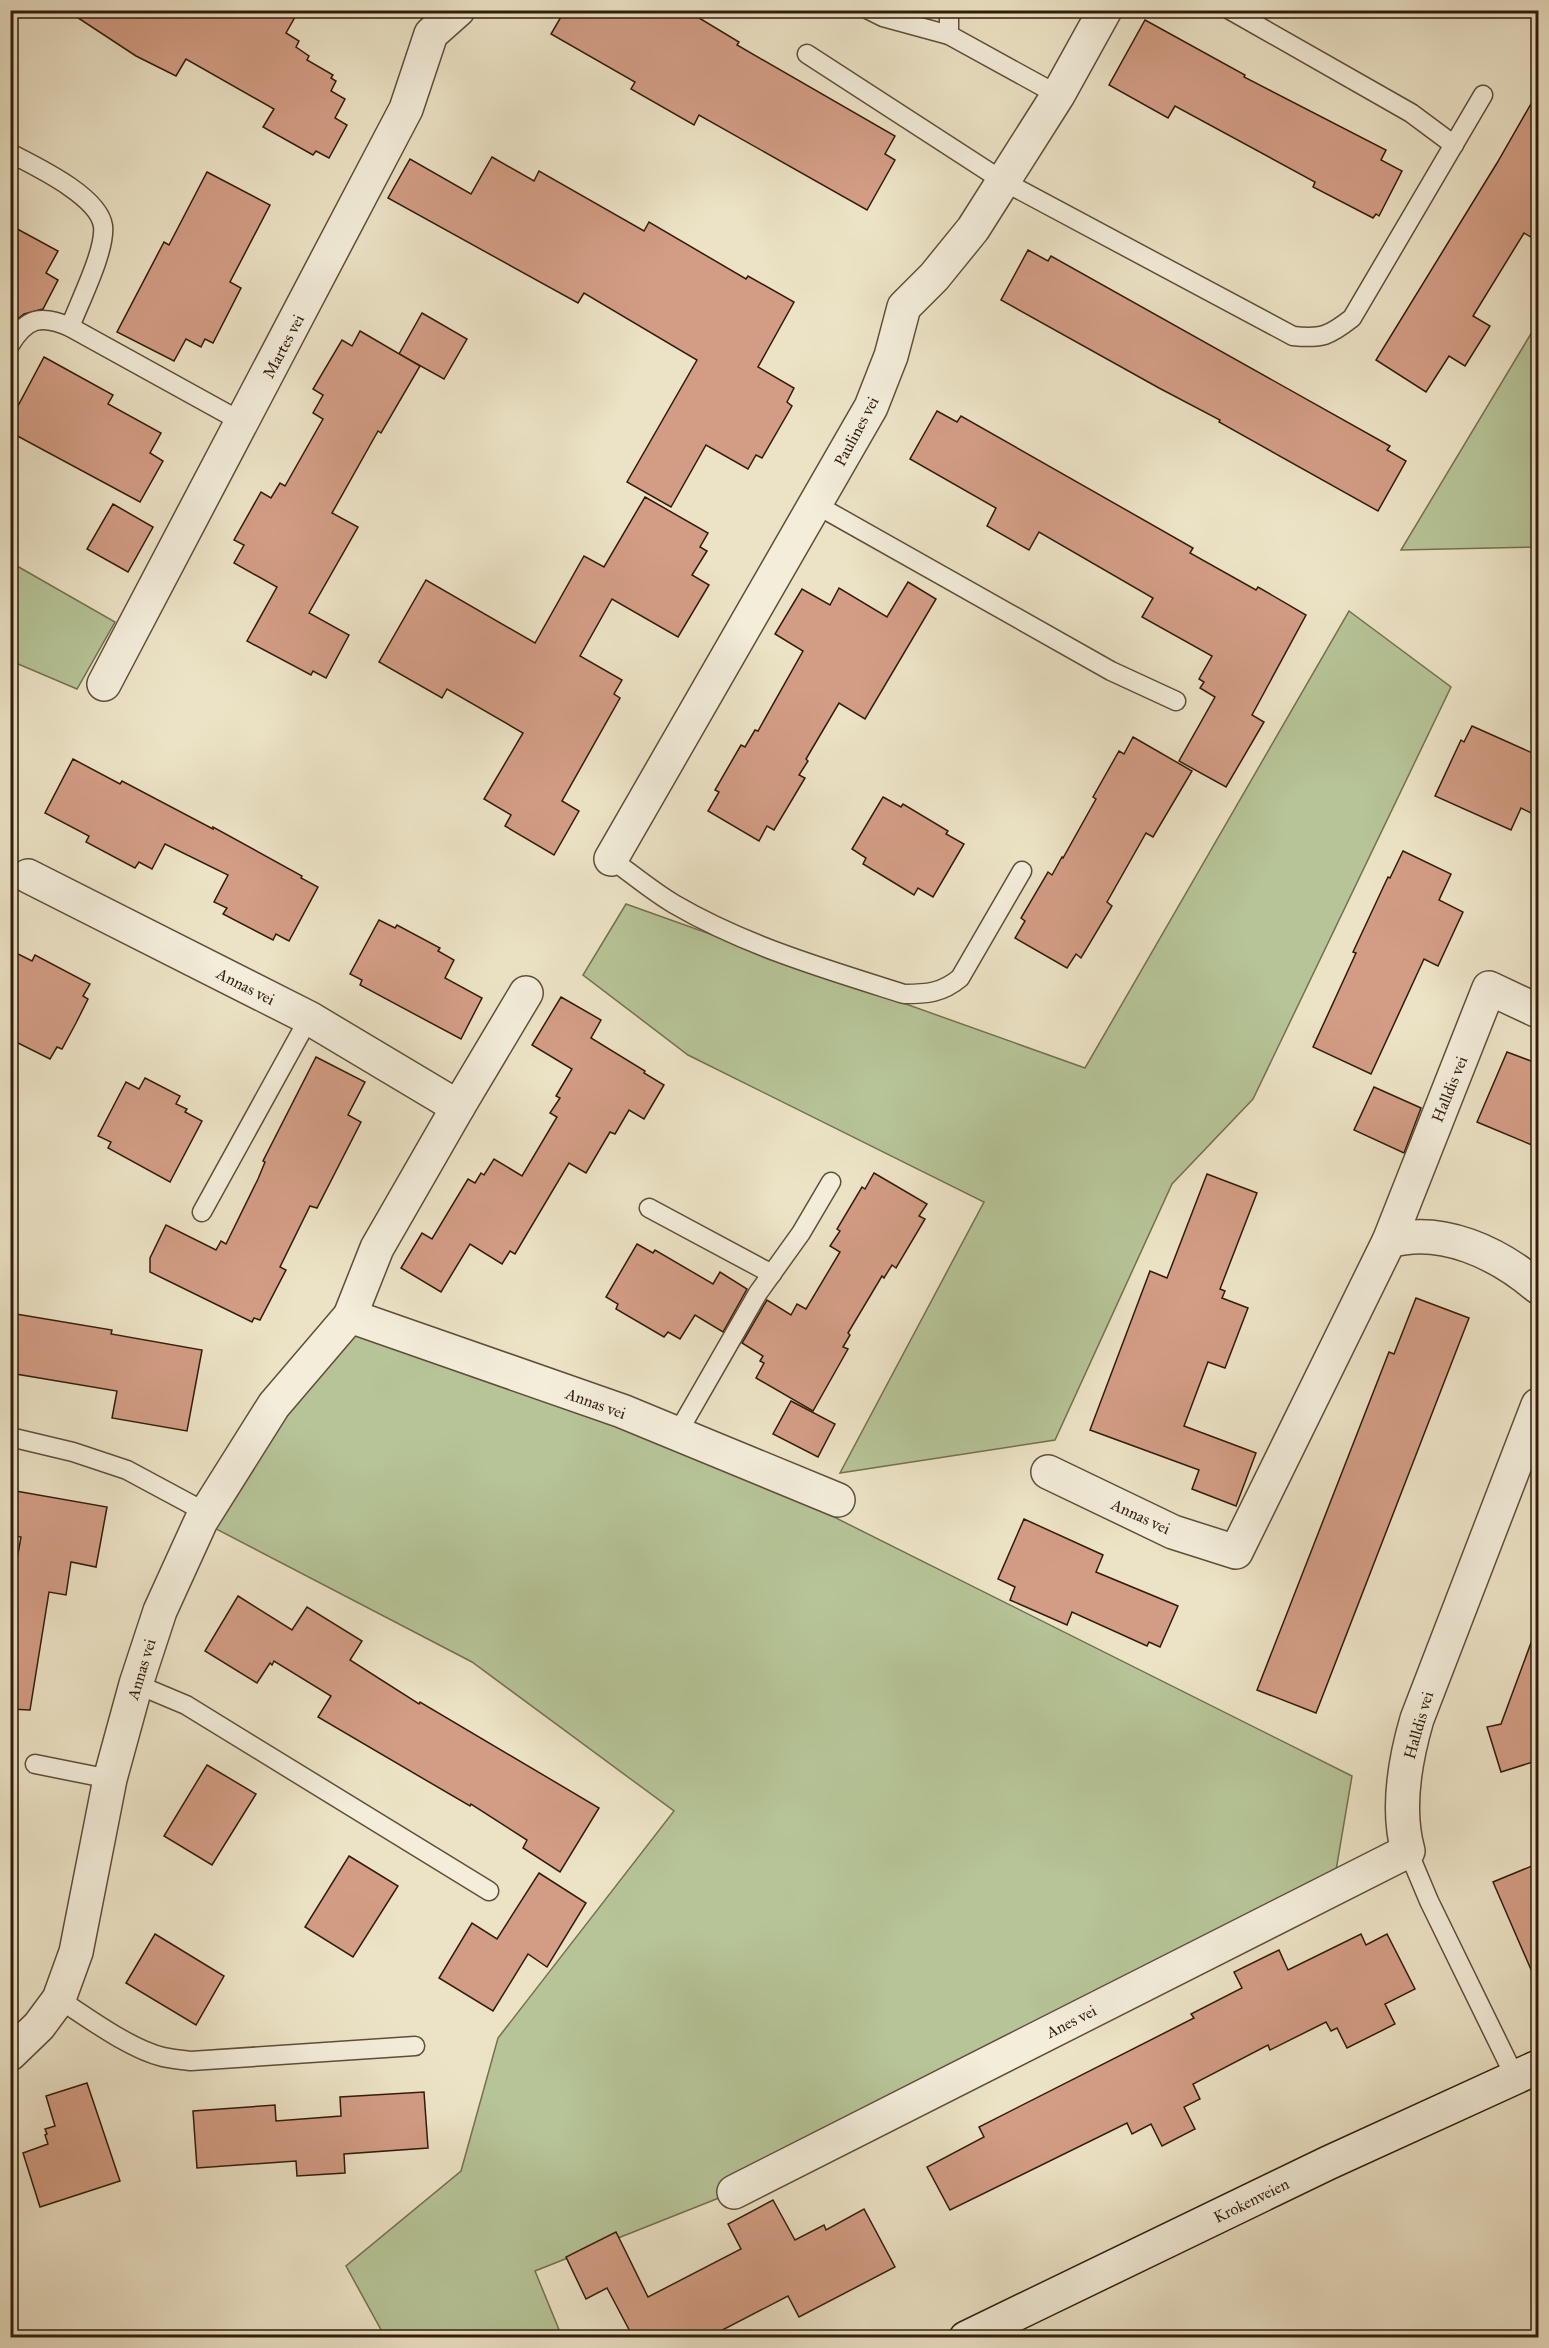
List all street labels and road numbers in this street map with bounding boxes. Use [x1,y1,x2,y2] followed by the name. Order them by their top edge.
[259,311,308,381] street label: Martes vei
[830,393,883,469] street label: Paulines vei
[213,963,279,1009] street label: Annas vei
[1428,1053,1472,1125] street label: Halldis vei
[562,1383,629,1423] street label: Annas vei
[1107,1494,1174,1539] street label: Annas vei
[123,1636,160,1703] street label: Annas vei
[1400,1689,1437,1761] street label: Halldis vei
[1042,2000,1100,2043] street label: Anes vei
[1210,2174,1292,2227] street label: Krokenveien

